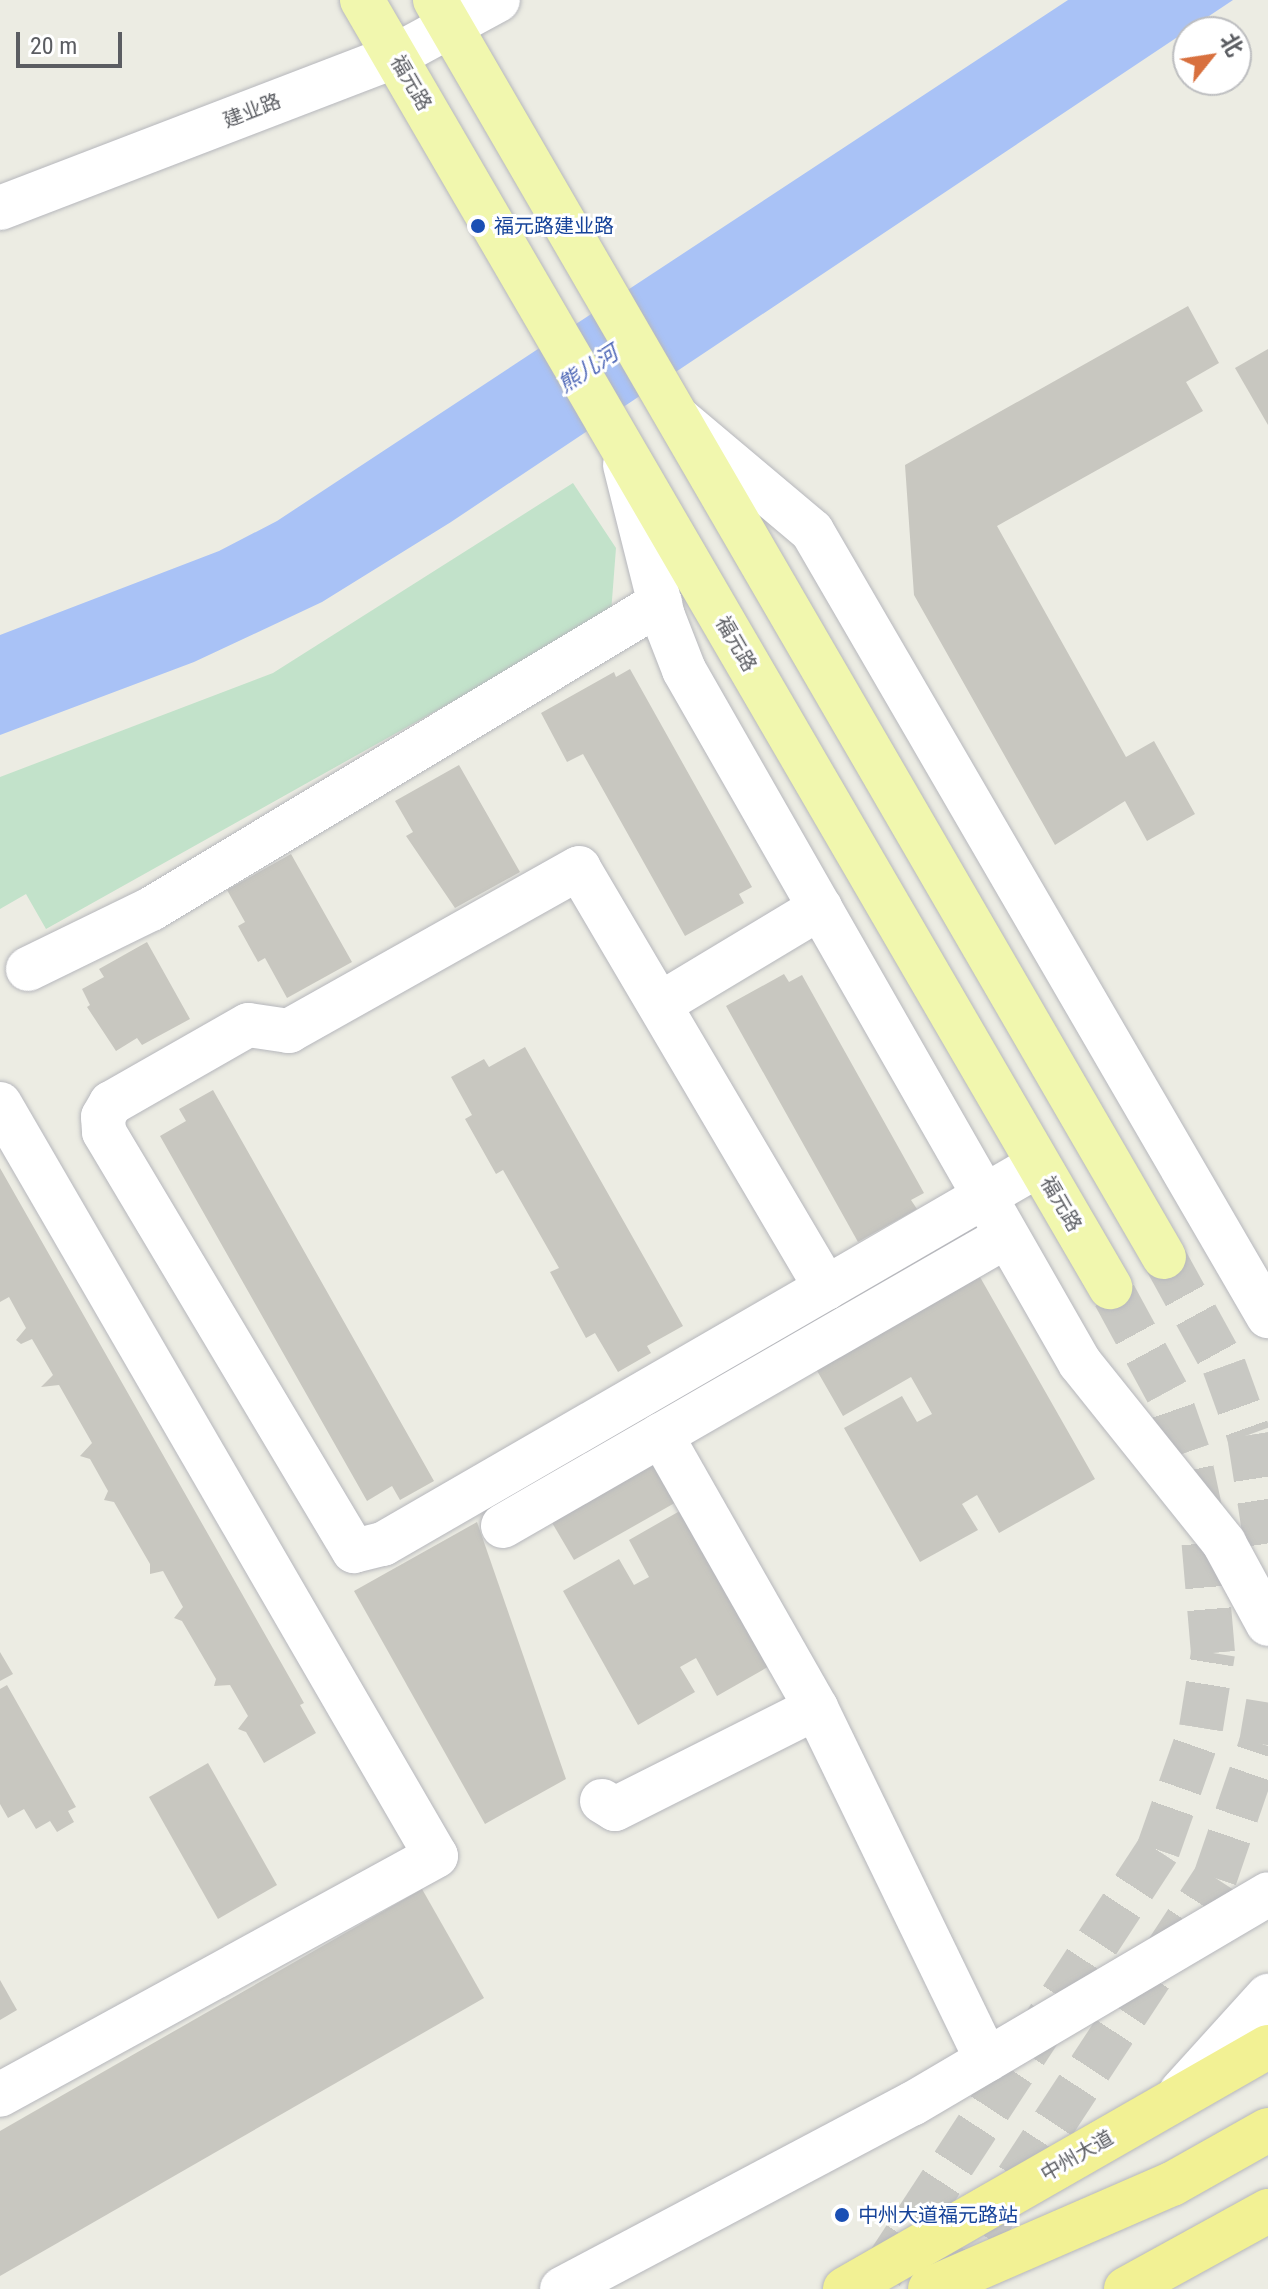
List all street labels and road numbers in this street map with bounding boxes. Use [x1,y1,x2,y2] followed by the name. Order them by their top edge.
[386,51,436,115] street label: 福元路
[220,89,284,133] street label: 建业路
[711,612,761,676] street label: 福元路
[1036,1172,1086,1236] street label: 福元路
[1036,2126,1118,2186] street label: 中州大道

